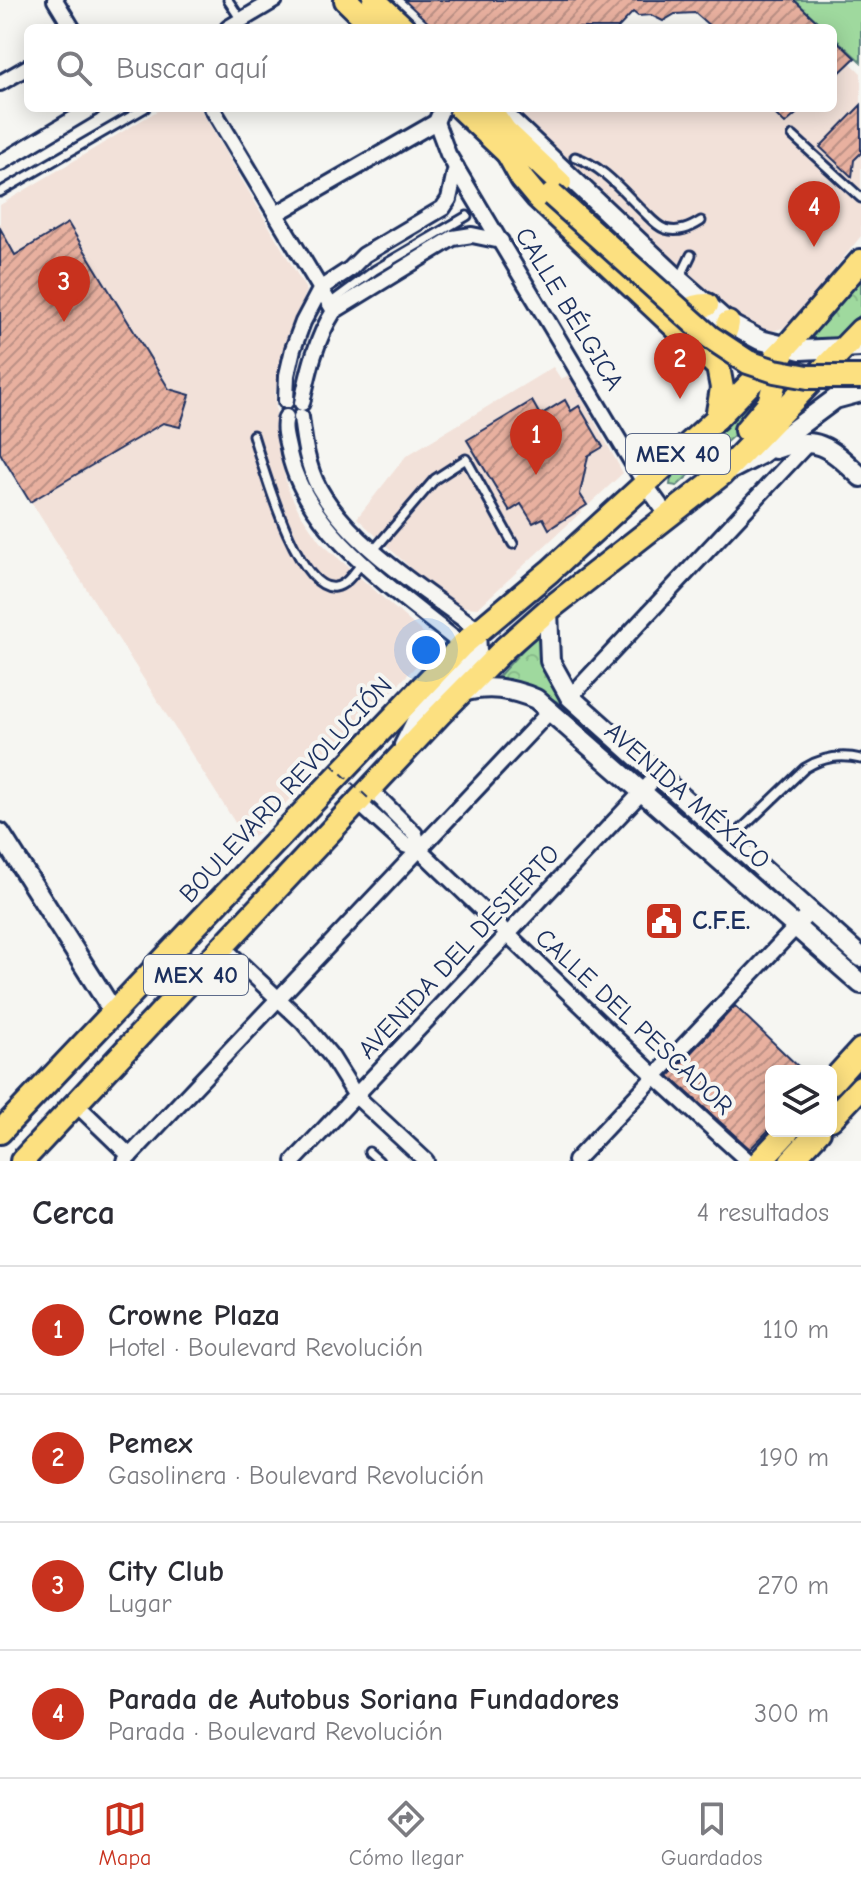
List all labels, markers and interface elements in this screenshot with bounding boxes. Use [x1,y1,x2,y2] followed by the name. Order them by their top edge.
[24,24,837,112] search box
[52,46,96,90] icon: search
[116,51,267,86] text: Buscar aquí
[788,181,840,247] pin: 4
[509,222,630,396] street label: CALLE BÉLGICA
[38,256,90,322] pin: 3
[654,333,706,399] pin: 2
[510,409,562,475] pin: 1
[626,434,730,474] road number: MEX 40
[406,630,446,670] your location
[173,670,398,909] street label: BOULEVARD REVOLUCIÓN
[599,716,776,876] street label: AVENIDA MÉXICO
[352,839,566,1065] street label: AVENIDA DEL DESIERTO
[643,900,685,942] public building icon: C.F.E.
[692,906,750,936] place label: C.F.E.
[529,923,739,1121] street label: CALLE DEL PESCADOR
[144,955,248,995] road number: MEX 40
[765,1065,837,1137] map controls
[765,1065,837,1137] button: layers
[32,1193,115,1233] text: Cerca
[697,1198,829,1228] text: 4 resultados
[108,1298,280,1333] text: Crowne Plaza
[53,1315,63,1345] text: 1
[762,1315,829,1345] text: 110 m
[108,1333,423,1363] text: Hotel · Boulevard Revolución
[108,1426,193,1461] text: Pemex
[52,1443,64,1473] text: 2
[759,1443,829,1473] text: 190 m
[108,1461,484,1491] text: Gasolinera · Boulevard Revolución
[108,1554,224,1589] text: City Club
[52,1571,64,1601] text: 3
[757,1571,829,1601] text: 270 m
[108,1589,172,1619] text: Lugar
[108,1682,619,1717] text: Parada de Autobus Soriana Fundadores
[52,1699,64,1729] text: 4
[754,1699,829,1729] text: 300 m
[108,1717,443,1747] text: Parada · Boulevard Revolución
[99,1797,151,1871] tab: Mapa
[349,1797,463,1871] tab: Cómo llegar
[661,1797,762,1871] tab: Guardados

